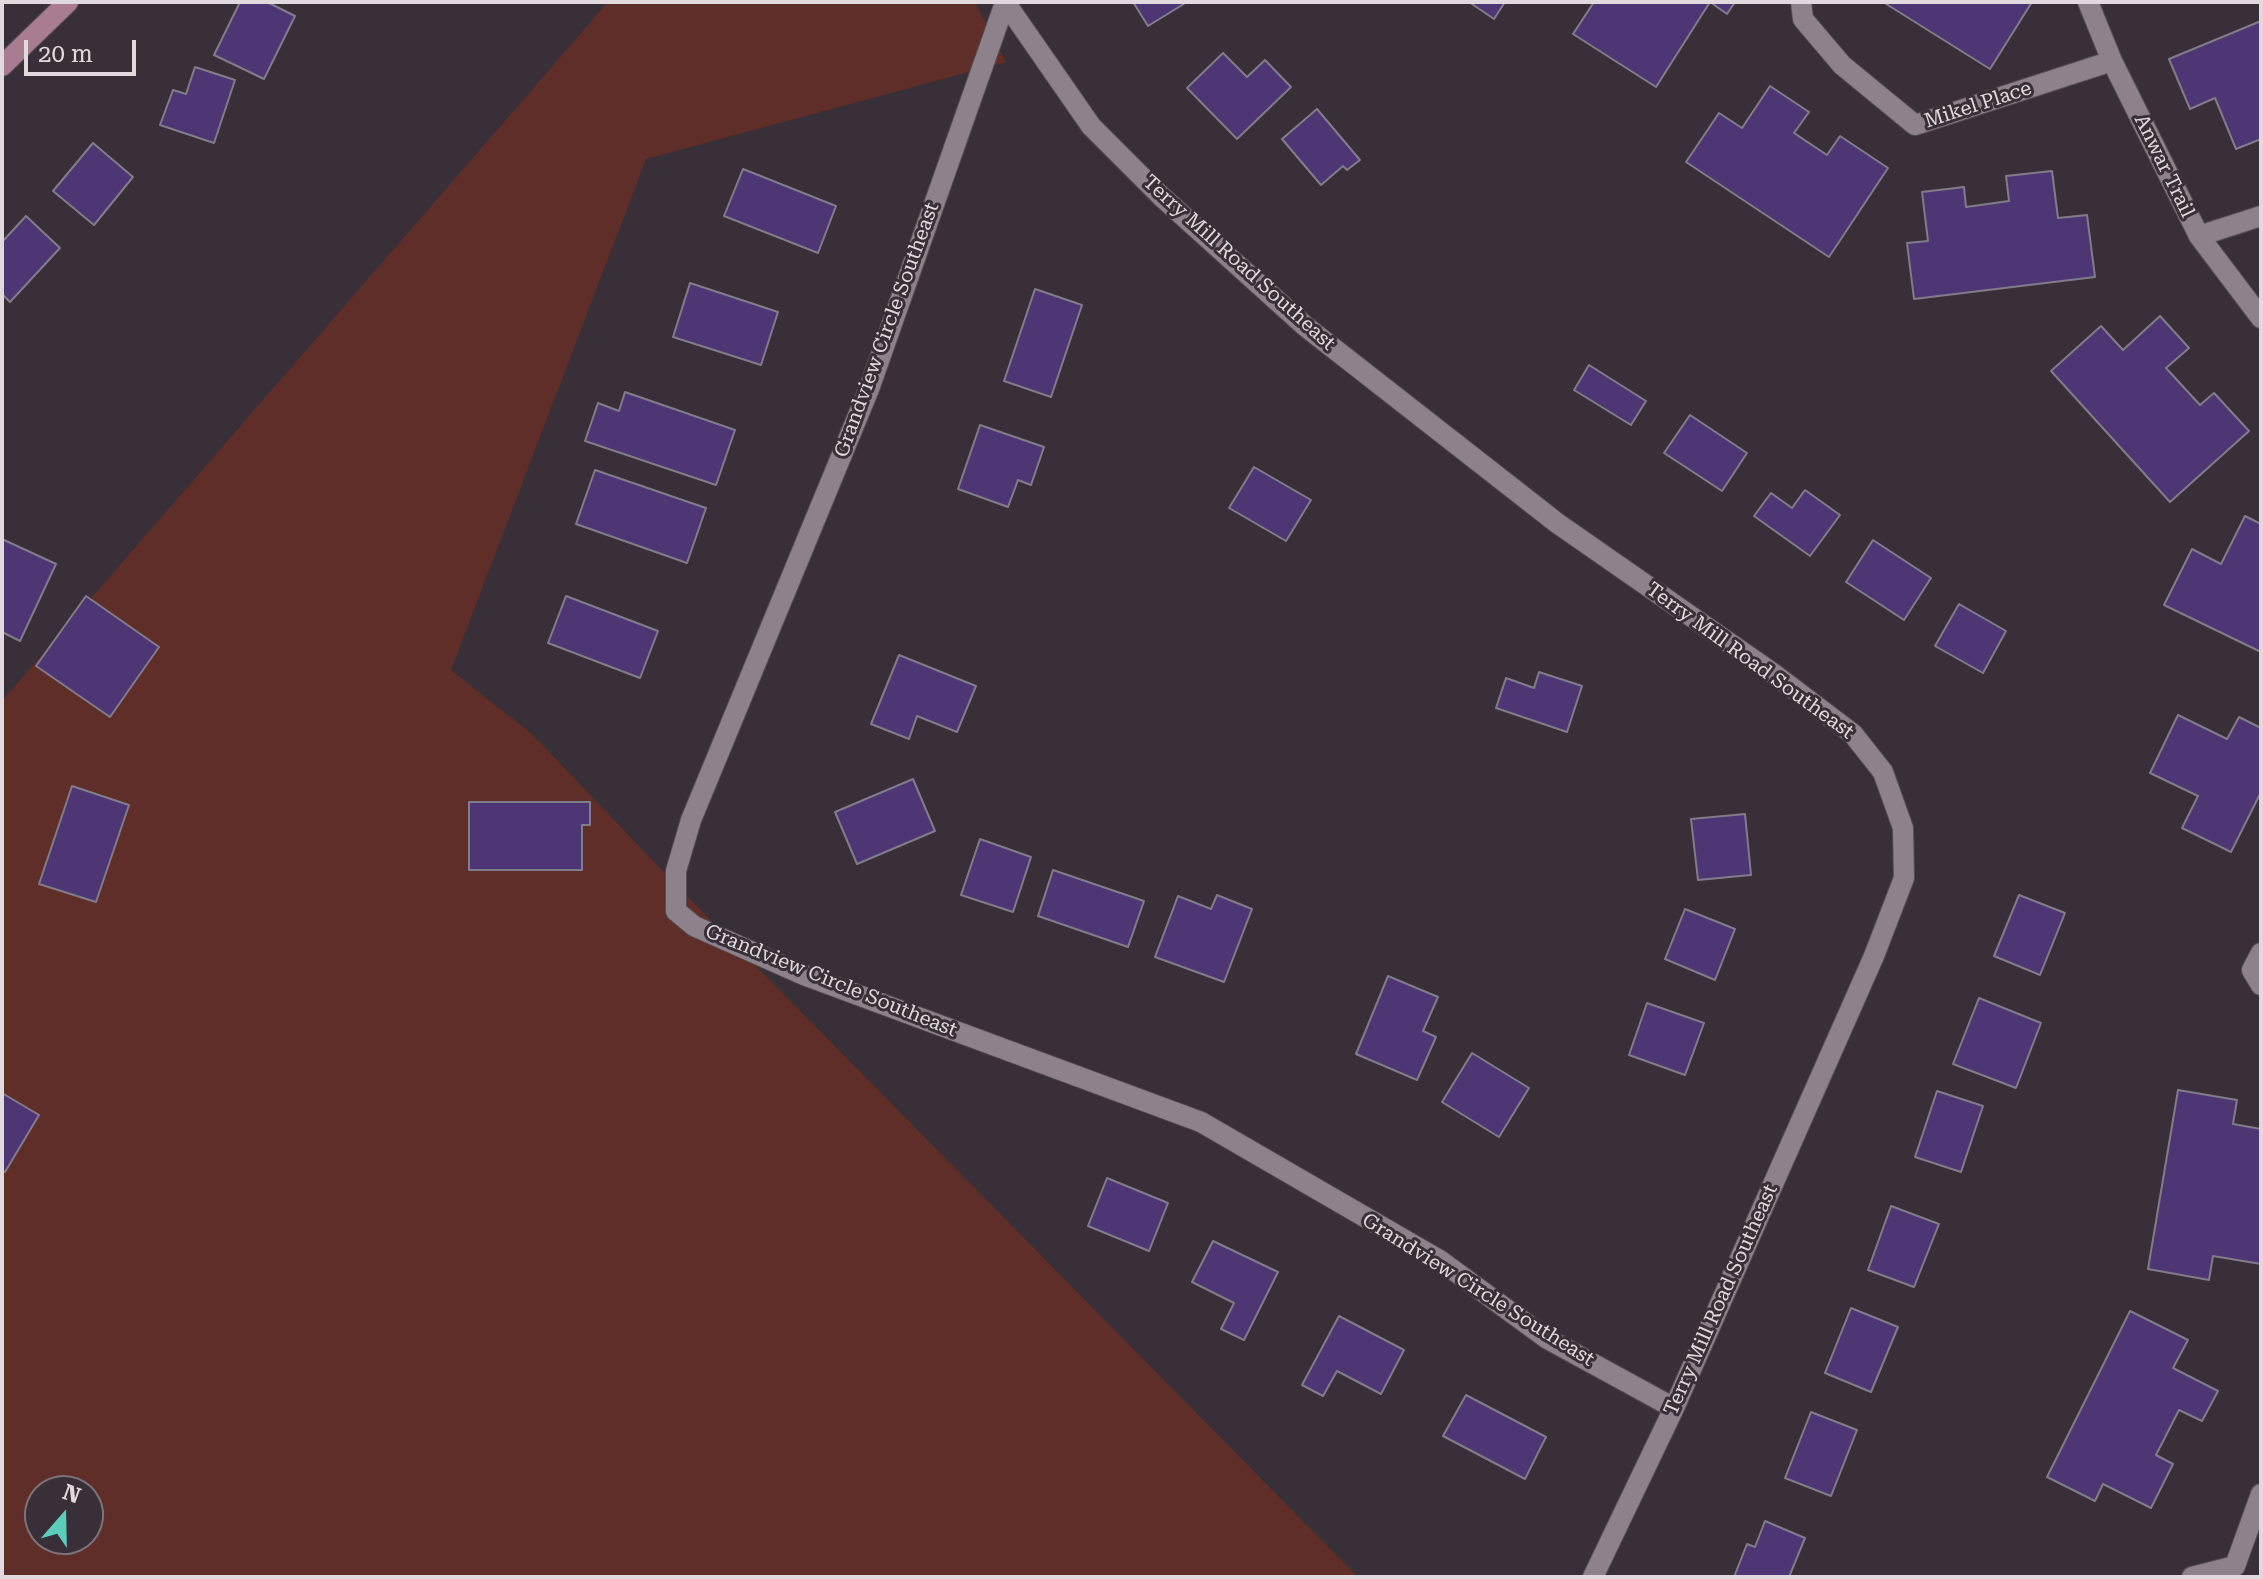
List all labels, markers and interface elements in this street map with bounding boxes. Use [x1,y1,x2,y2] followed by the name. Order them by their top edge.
[28,24,140,74] scale bar
[38,40,93,68] text: 20 m
[1921,76,2035,134] street label: Mikel Place
[2129,111,2199,221] street label: Anwar Trail
[1138,170,1340,356] street label: Terry Mill Road Southeast
[830,199,944,461] street label: Grandview Circle Southeast
[1642,578,1858,744] street label: Terry Mill Road Southeast
[702,919,960,1043] street label: Grandview Circle Southeast
[1659,1181,1783,1419] street label: Terry Mill Road Southeast
[1357,1208,1599,1372] street label: Grandview Circle Southeast
[24,1475,104,1555] north arrow
[59,1479,84,1508] text: N

